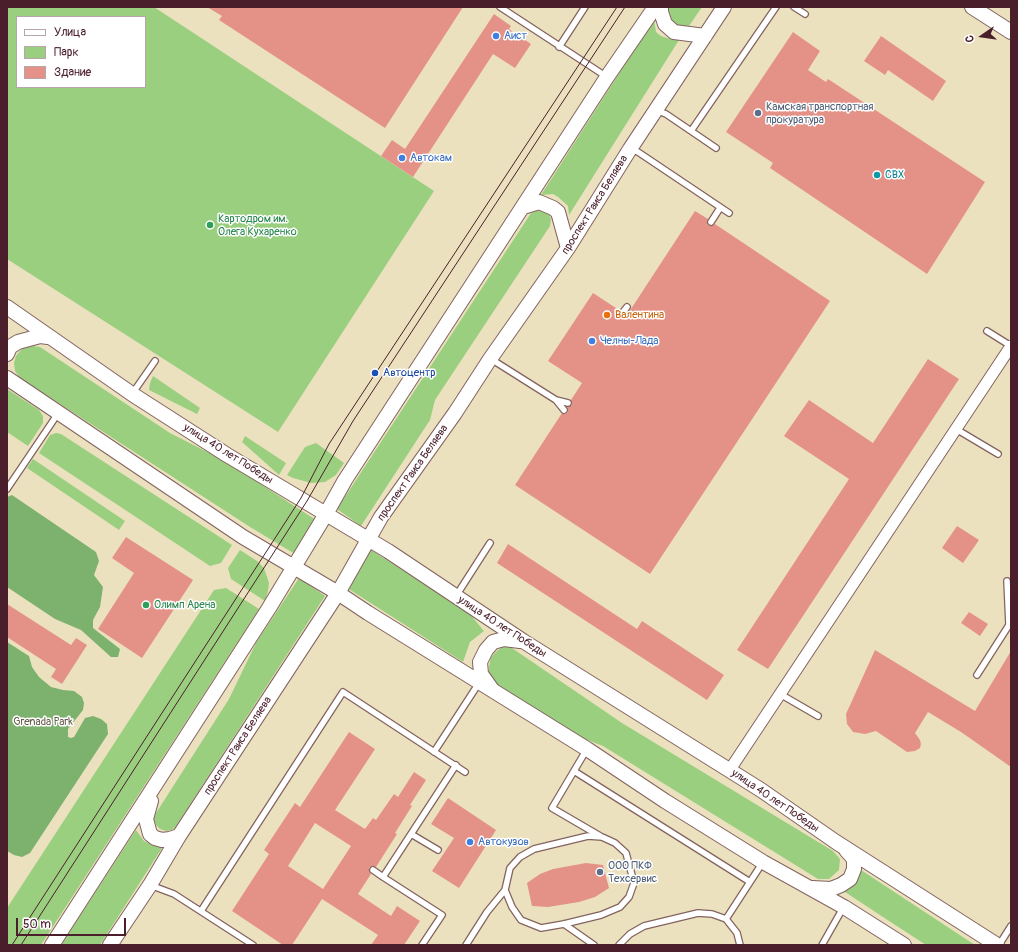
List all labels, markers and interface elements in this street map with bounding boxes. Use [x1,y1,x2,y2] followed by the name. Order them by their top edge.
[16,16,146,88] legend
[962,16,1002,56] north arrow
[54,25,86,40] text: Улица
[504,29,527,43] place label: Аист
[491,31,501,41] marker: Аист
[963,34,977,44] text: С
[54,45,79,60] text: Парк
[54,65,91,80] text: Здание
[766,100,874,126] place label: Камская транспортная прокуратура
[753,108,763,118] marker: Камская транспортная прокуратура
[410,151,452,165] place label: Автокам
[397,153,407,163] marker: Автокам
[559,153,631,257] street label: проспект Раиса Беляева
[885,168,904,182] place label: СВХ
[872,170,882,180] marker: СВХ
[218,212,297,238] place label: Картодром им. Олега Кухаренко
[205,220,215,230] marker: Картодром им. Олега Кухаренко
[615,308,664,322] place label: Валентина
[602,310,612,320] marker: Валентина
[600,334,658,348] place label: Челны-Лада
[587,336,597,346] marker: Челны-Лада
[383,366,435,380] place label: Автоцентр
[370,368,380,378] marker: Автоцентр
[181,421,275,487] street label: улица 40 лет Победы
[375,422,451,524] street label: проспект Раиса Беляева
[455,593,549,661] street label: улица 40 лет Победы
[154,598,215,612] place label: Олимп Арена
[141,600,151,610] marker: Олимп Арена
[201,694,275,798] street label: проспект Раиса Беляева
[13,715,73,729] park label: Grenada Park
[729,767,821,835] street label: улица 40 лет Победы
[478,835,529,849] place label: Автокузов
[465,837,475,847] marker: Автокузов
[608,859,657,885] place label: ООО ПКФ Техсервис
[595,867,605,877] marker: ООО ПКФ Техсервис
[18,910,128,936] scale bar
[23,917,51,932] text: 50 m

